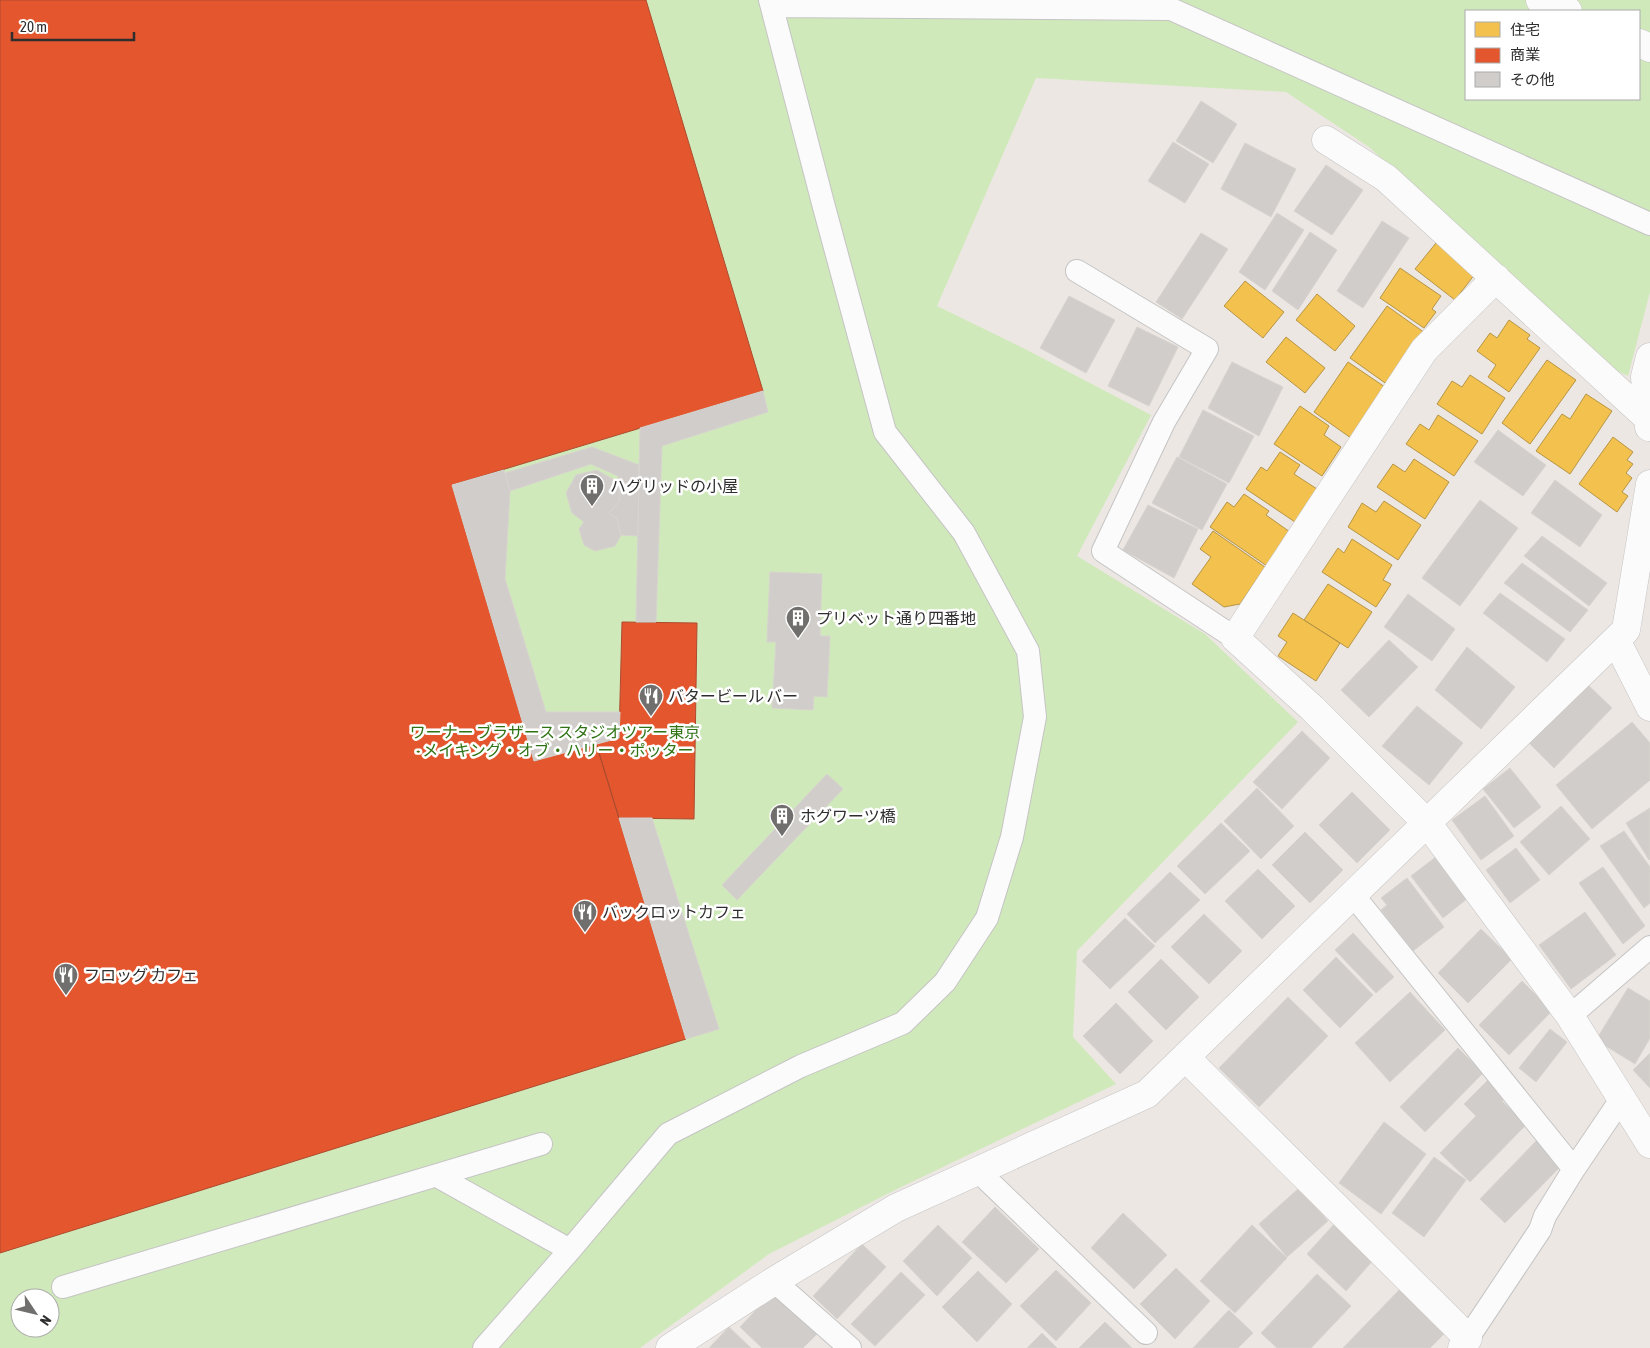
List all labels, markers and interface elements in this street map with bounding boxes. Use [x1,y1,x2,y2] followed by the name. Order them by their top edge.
[12,10,135,42] scale bar
[1465,10,1640,100] legend
[20,18,47,35] text: 20 m
[1510,21,1540,38] text: 住宅
[1510,46,1540,63] text: 商業
[1510,71,1555,88] text: その他
[579,473,605,507] building icon: ハグリッドの小屋
[610,477,738,495] place label: ハグリッドの小屋
[785,605,811,639] building icon: プリベット通り四番地
[816,609,976,627] place label: プリベット通り四番地
[638,683,664,717] restaurant icon: バタービール バー
[668,687,798,705] place label: バタービール バー
[410,723,700,759] park label: ワーナー ブラザース スタジオツアー東京 - メイキング・オブ・ハリー・ポッター
[769,803,795,837] building icon: ホグワーツ橋
[800,807,896,825] place label: ホグワーツ橋
[572,899,598,933] restaurant icon: バックロットカフェ
[602,903,746,921] place label: バックロットカフェ
[53,962,79,996] restaurant icon: フロッグ カフェ
[84,966,198,984] place label: フロッグ カフェ
[10,1288,60,1338] north arrow
[37,1312,55,1328] text: N

